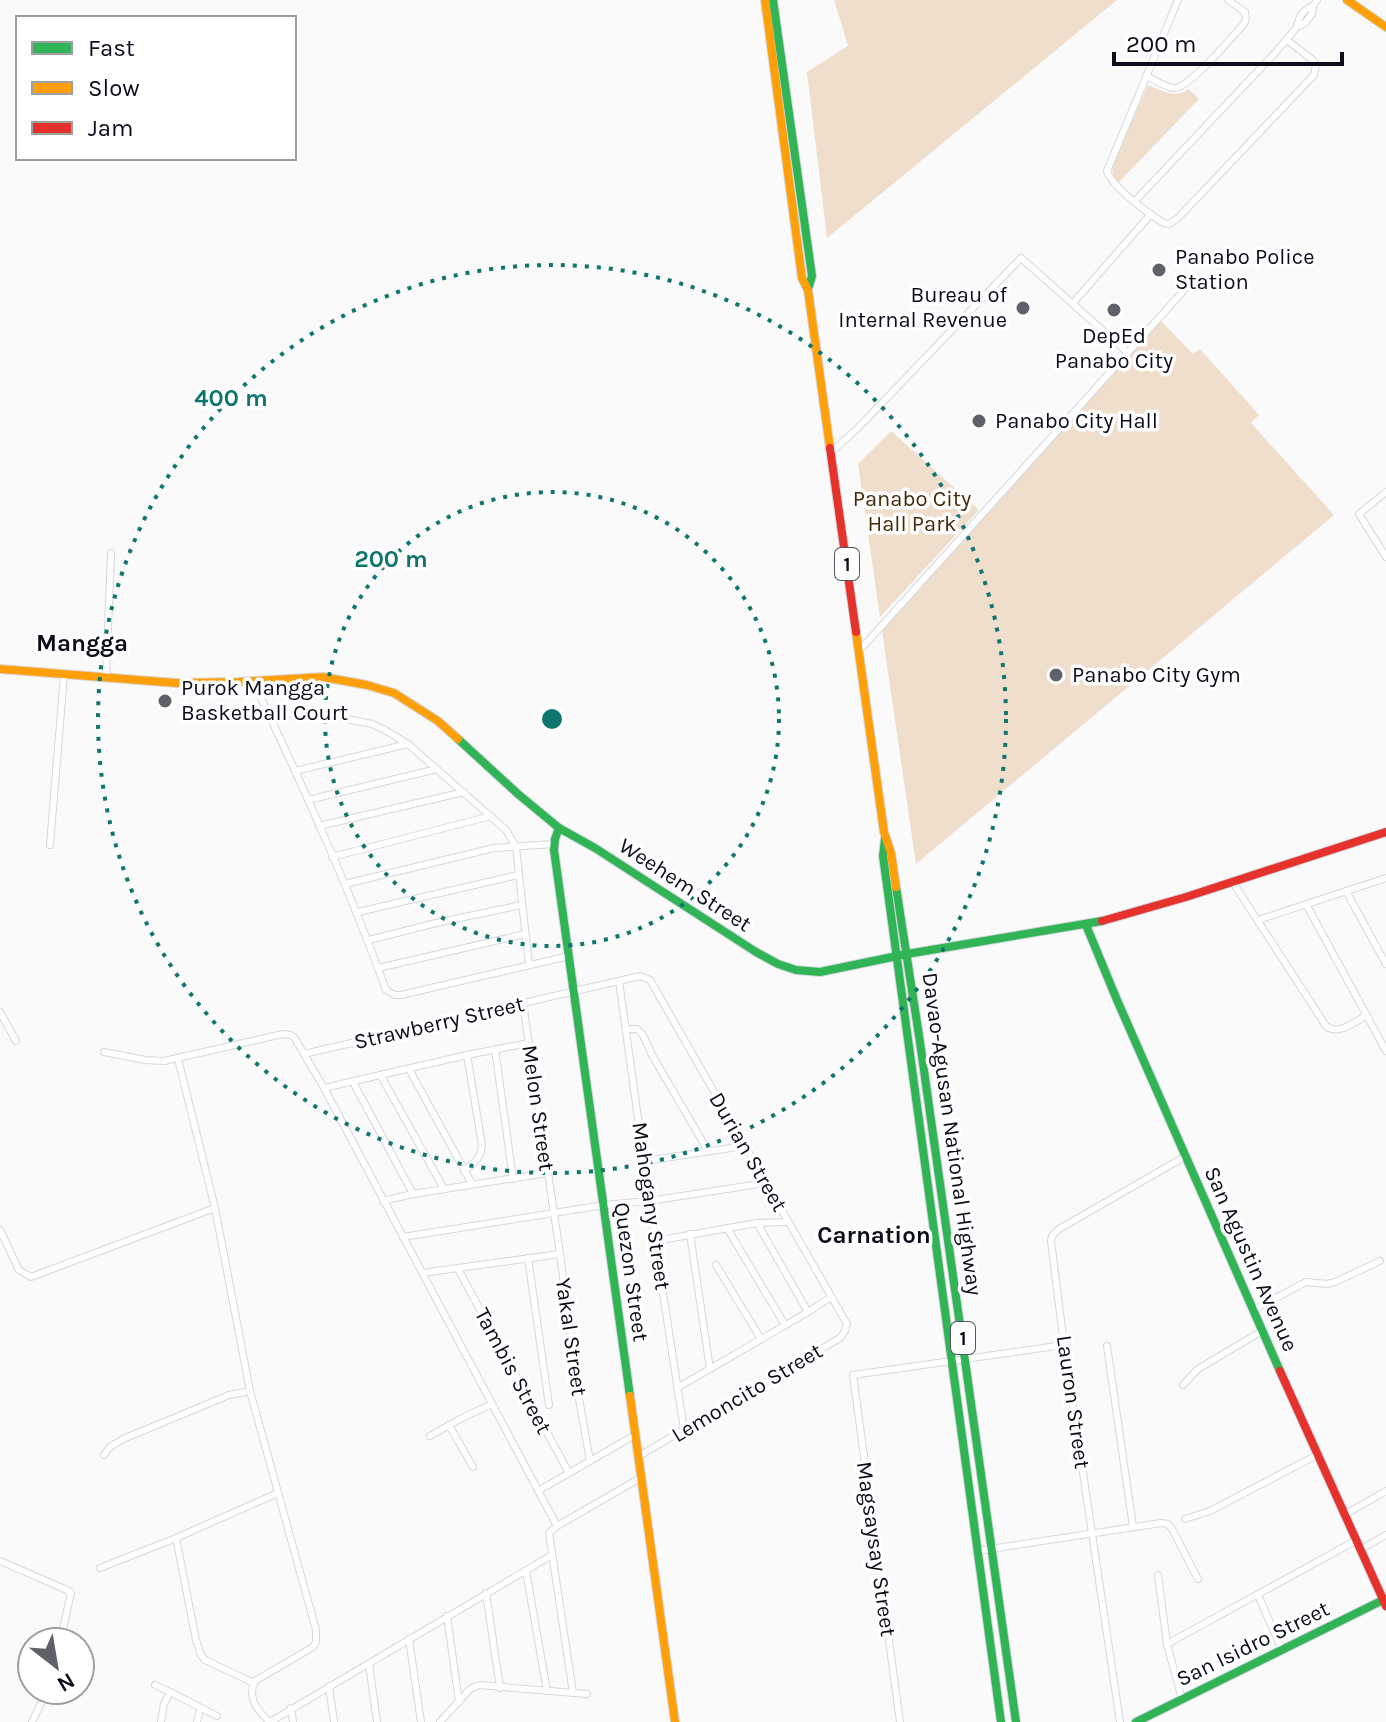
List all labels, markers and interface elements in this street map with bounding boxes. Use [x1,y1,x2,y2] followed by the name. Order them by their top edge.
[16,16,296,160] legend
[1114,16,1342,66] scale bar
[1126,30,1197,58] text: 200 m
[88,34,135,62] text: Fast
[88,74,140,102] text: Slow
[88,114,133,142] text: Jam
[1175,244,1315,295] place label: Panabo Police Station
[1150,261,1168,279] marker: Panabo Police Station
[838,282,1007,333] place label: Bureau of Internal Revenue
[1014,299,1032,317] marker: Bureau of Internal Revenue
[1105,301,1123,319] marker: DepEd Panabo City
[1055,323,1173,374] place label: DepEd Panabo City
[194,384,268,412] text: 400 m
[995,408,1158,434] place label: Panabo City Hall
[970,412,988,430] marker: Panabo City Hall
[853,486,971,537] park label: Panabo City Hall Park
[354,545,428,573] text: 200 m
[835,548,859,580] road number: 1
[36,629,128,657] district label: Mangga
[1072,662,1241,688] place label: Panabo City Gym
[1047,666,1065,684] marker: Panabo City Gym
[181,675,348,726] place label: Purok Mangga Basketball Court
[156,692,174,710] marker: Purok Mangga Basketball Court
[538,705,566,733] centre of rings
[614,833,756,937] street label: Weehem Street
[916,971,988,1297] street label: Davao-Agusan National Highway
[351,991,527,1055] street label: Strawberry Street
[516,1043,560,1173] street label: Melon Street
[703,1088,793,1216] street label: Durian Street
[626,1120,676,1292] street label: Mahogany Street
[1199,1163,1303,1355] street label: San Agustin Avenue
[608,1201,654,1343] street label: Quezon Street
[817,1221,931,1249] district label: Carnation
[550,1276,592,1398] street label: Yakal Street
[469,1304,557,1438] street label: Tambis Street
[951,1322,975,1354] road number: 1
[1051,1334,1095,1470] street label: Lauron Street
[667,1338,827,1448] street label: Lemoncito Street
[851,1460,901,1638] street label: Magsaysay Street
[1172,1596,1334,1692] street label: San Isidro Street
[16,1626,96,1706] north arrow
[52,1667,79,1697] text: N

